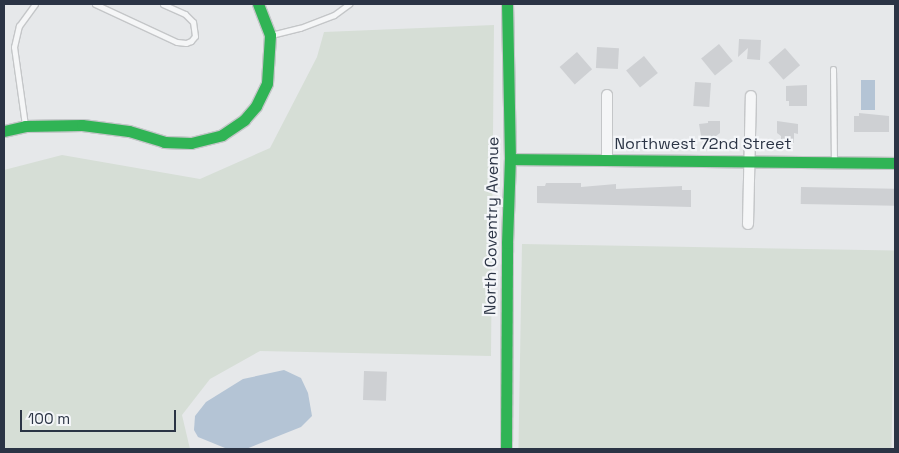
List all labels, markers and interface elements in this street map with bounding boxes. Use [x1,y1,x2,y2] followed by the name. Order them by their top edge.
[614,134,792,154] street label: Northwest 72nd Street
[481,136,503,316] street label: North Coventry Avenue
[22,400,179,432] scale bar
[28,409,70,428] text: 100 m

